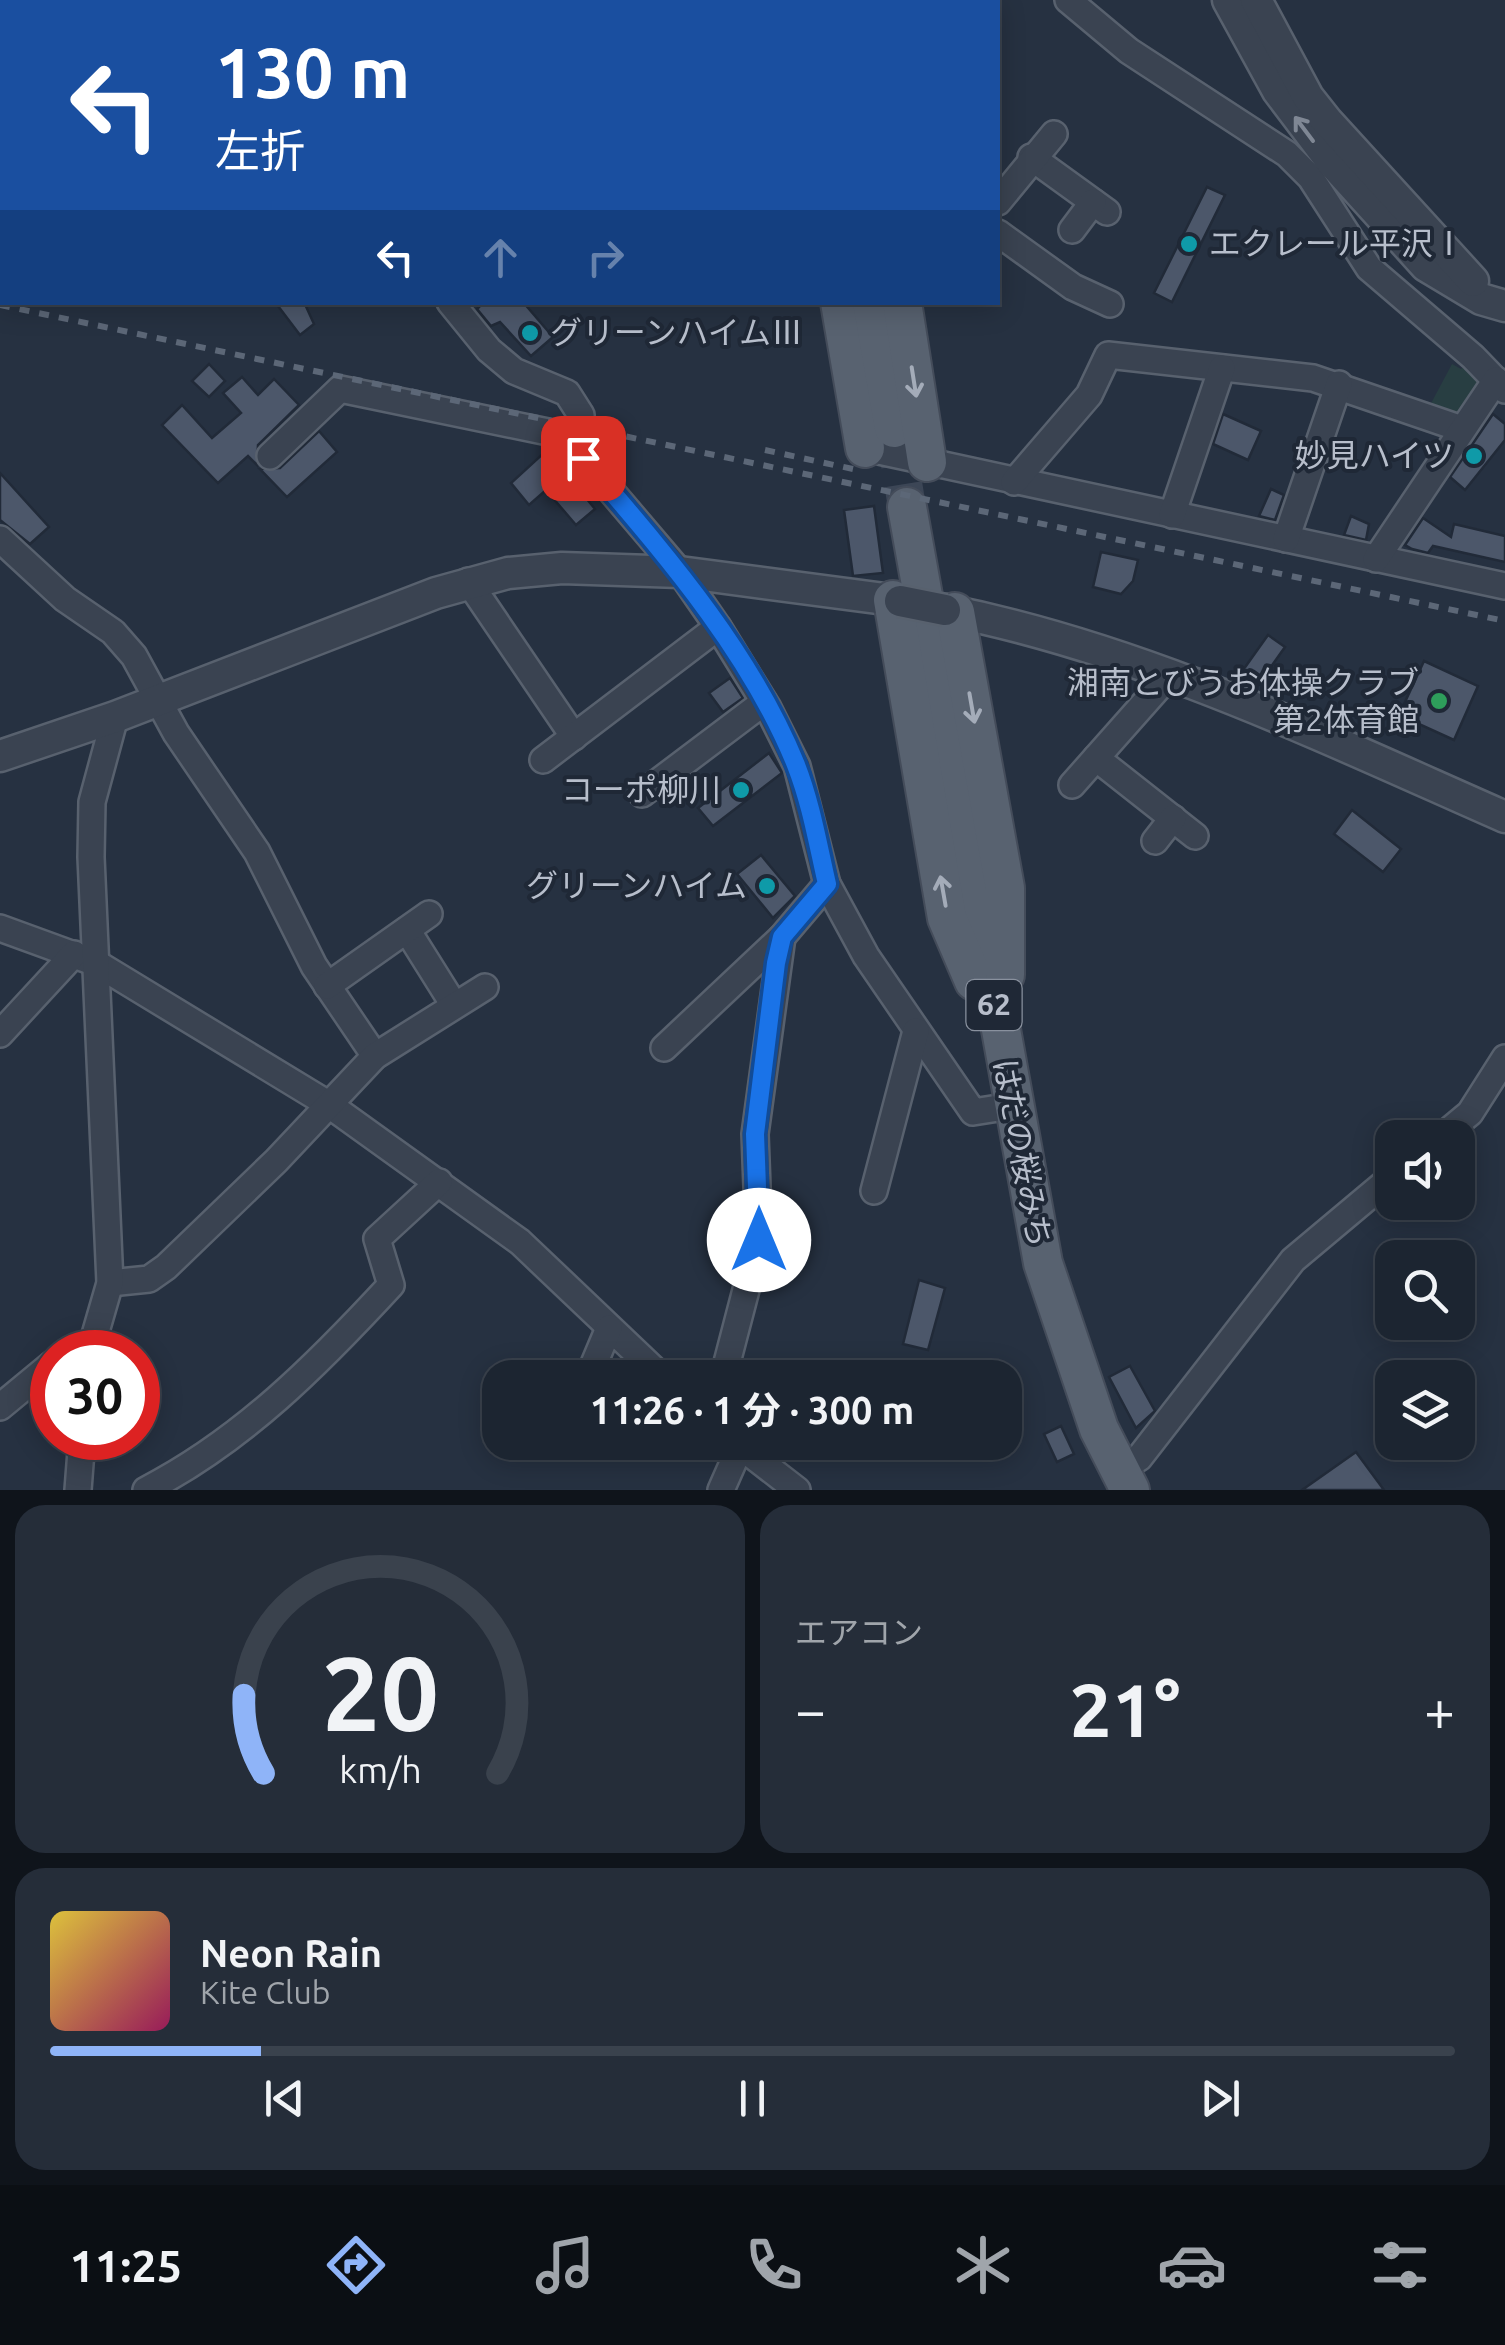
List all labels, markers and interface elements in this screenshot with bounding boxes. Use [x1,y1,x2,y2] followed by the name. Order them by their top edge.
[215,33,410,111] text: 130 m
[50,40,180,170] icon: left
[1294,116,1315,143] one-way arrow
[215,125,305,176] text: 左折
[1209,225,1465,261] place label: エクレール平沢Ⅰ
[368,230,423,285] icon: left
[473,230,528,285] icon: ahead
[578,230,633,285] icon: right
[1178,233,1200,255] marker: エクレール平沢Ⅰ
[550,314,803,350] place label: グリーンハイムⅢ
[519,322,541,344] marker: グリーンハイムⅢ
[906,366,924,398] one-way arrow
[541,416,626,501] pin
[556,431,611,486] icon: arrive
[1295,437,1454,473] place label: 妙見ハイツ
[1463,445,1485,467] marker: 妙見ハイツ
[1067,664,1419,737] place label: 湘南とびうお体操クラブ 第2体育館
[1428,690,1450,712] marker: 湘南とびうお体操クラブ 第2体育館
[964,691,983,723] one-way arrow
[561,771,721,807] place label: コーポ柳川
[730,779,752,801] marker: コーポ柳川
[526,867,747,903] place label: グリーンハイム
[756,875,778,897] marker: グリーンハイム
[933,875,952,908] one-way arrow
[966,980,1022,1030] road number: 62
[987,1055,1059,1250] street label: はだの桜みち
[1375,1120,1475,1460] map controls
[1375,1120,1475,1220] button: sound
[707,1188,811,1292] position arrow
[1375,1240,1475,1340] button: search
[30,1330,160,1460] speed limit sign: 30
[1375,1360,1475,1460] button: layers
[590,1389,914,1431] text: 11:26 · 1 分 · 300 m
[795,1614,923,1650] text: エアコン
[321,1634,439,1751] text: 20
[1069,1667,1181,1751] text: 21°
[795,1679,826,1740] text: −
[1424,1679,1455,1740] text: +
[339,1750,421,1790] text: km/h
[200,1932,382,1974] text: Neon Rain
[200,1974,330,2010] text: Kite Club
[257,2071,312,2126] icon: previous
[725,2071,780,2126] icon: pause
[1193,2071,1248,2126] icon: next
[321,2230,391,2300] icon: directions
[530,2230,600,2300] icon: music
[739,2230,809,2300] icon: phone
[948,2230,1018,2300] icon: climate
[1157,2230,1227,2300] icon: car
[1365,2230,1435,2300] icon: filters
[69,2240,182,2291] text: 11:25

